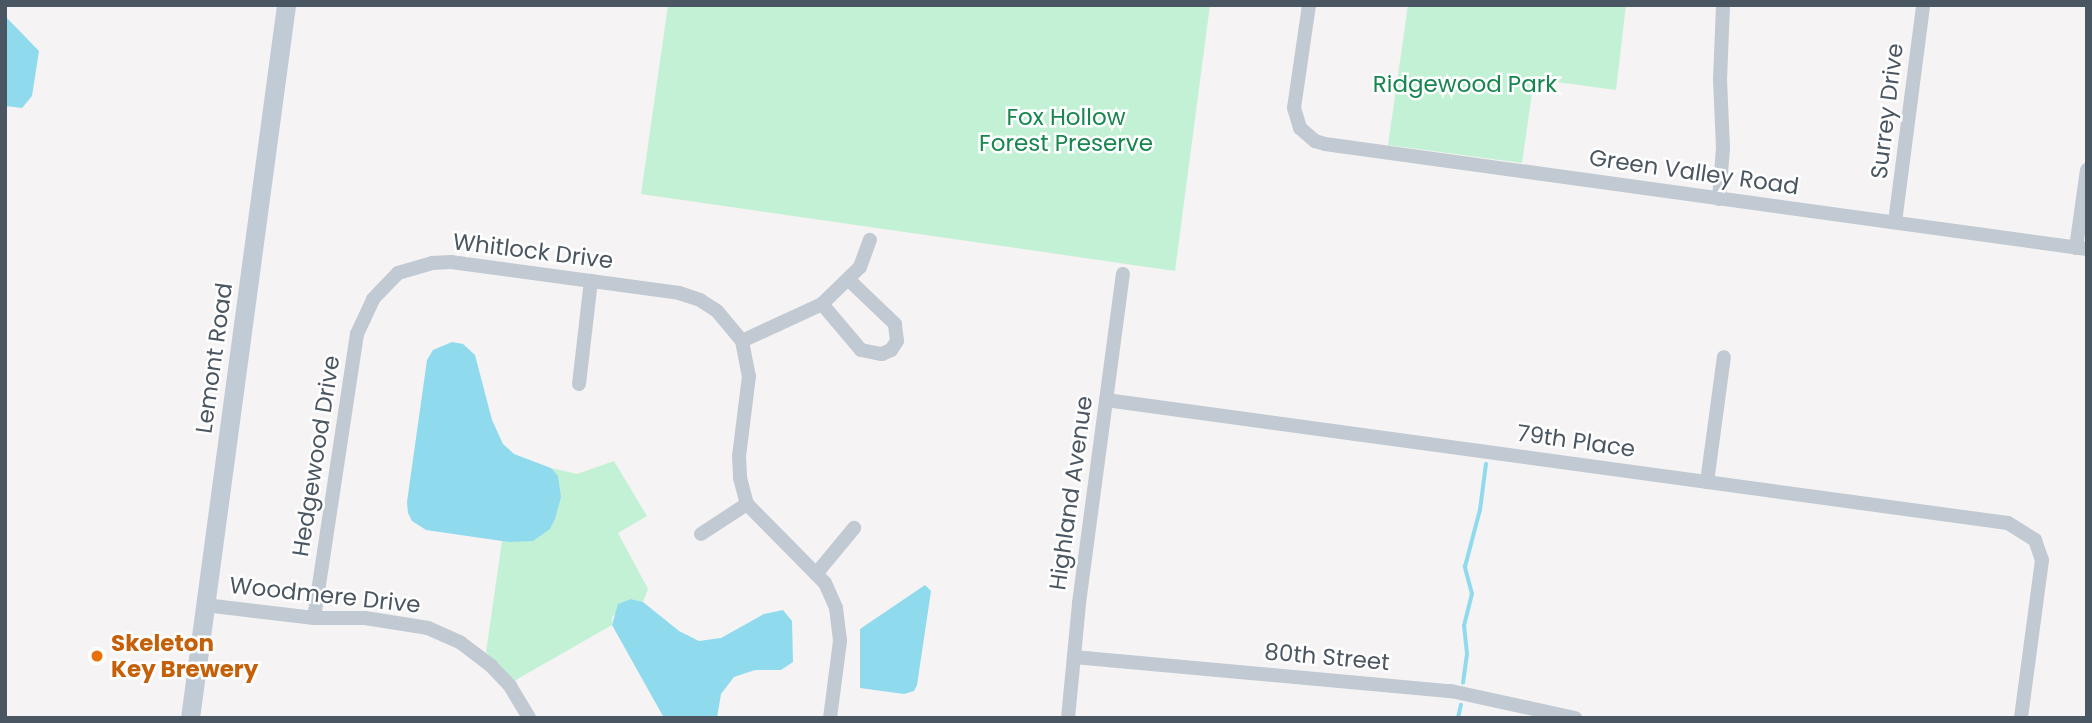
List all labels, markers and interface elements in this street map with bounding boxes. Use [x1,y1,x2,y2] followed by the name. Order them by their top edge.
[1865,42,1909,180] street label: Surrey Drive
[1373,70,1557,98] park label: Ridgewood Park
[979,103,1153,157] park label: Fox Hollow Forest Preserve
[1587,144,1801,200] street label: Green Valley Road
[451,227,615,275] street label: Whitlock Drive
[190,281,238,435] street label: Lemont Road
[286,354,346,558] street label: Hedgewood Drive
[1044,394,1098,592] street label: Highland Avenue
[1515,419,1637,463] street label: 79th Place
[228,571,422,619] street label: Woodmere Drive
[111,629,258,683] place label: Skeleton Key Brewery
[1263,638,1391,676] street label: 80th Street
[89,648,105,664] marker: Skeleton Key Brewery

